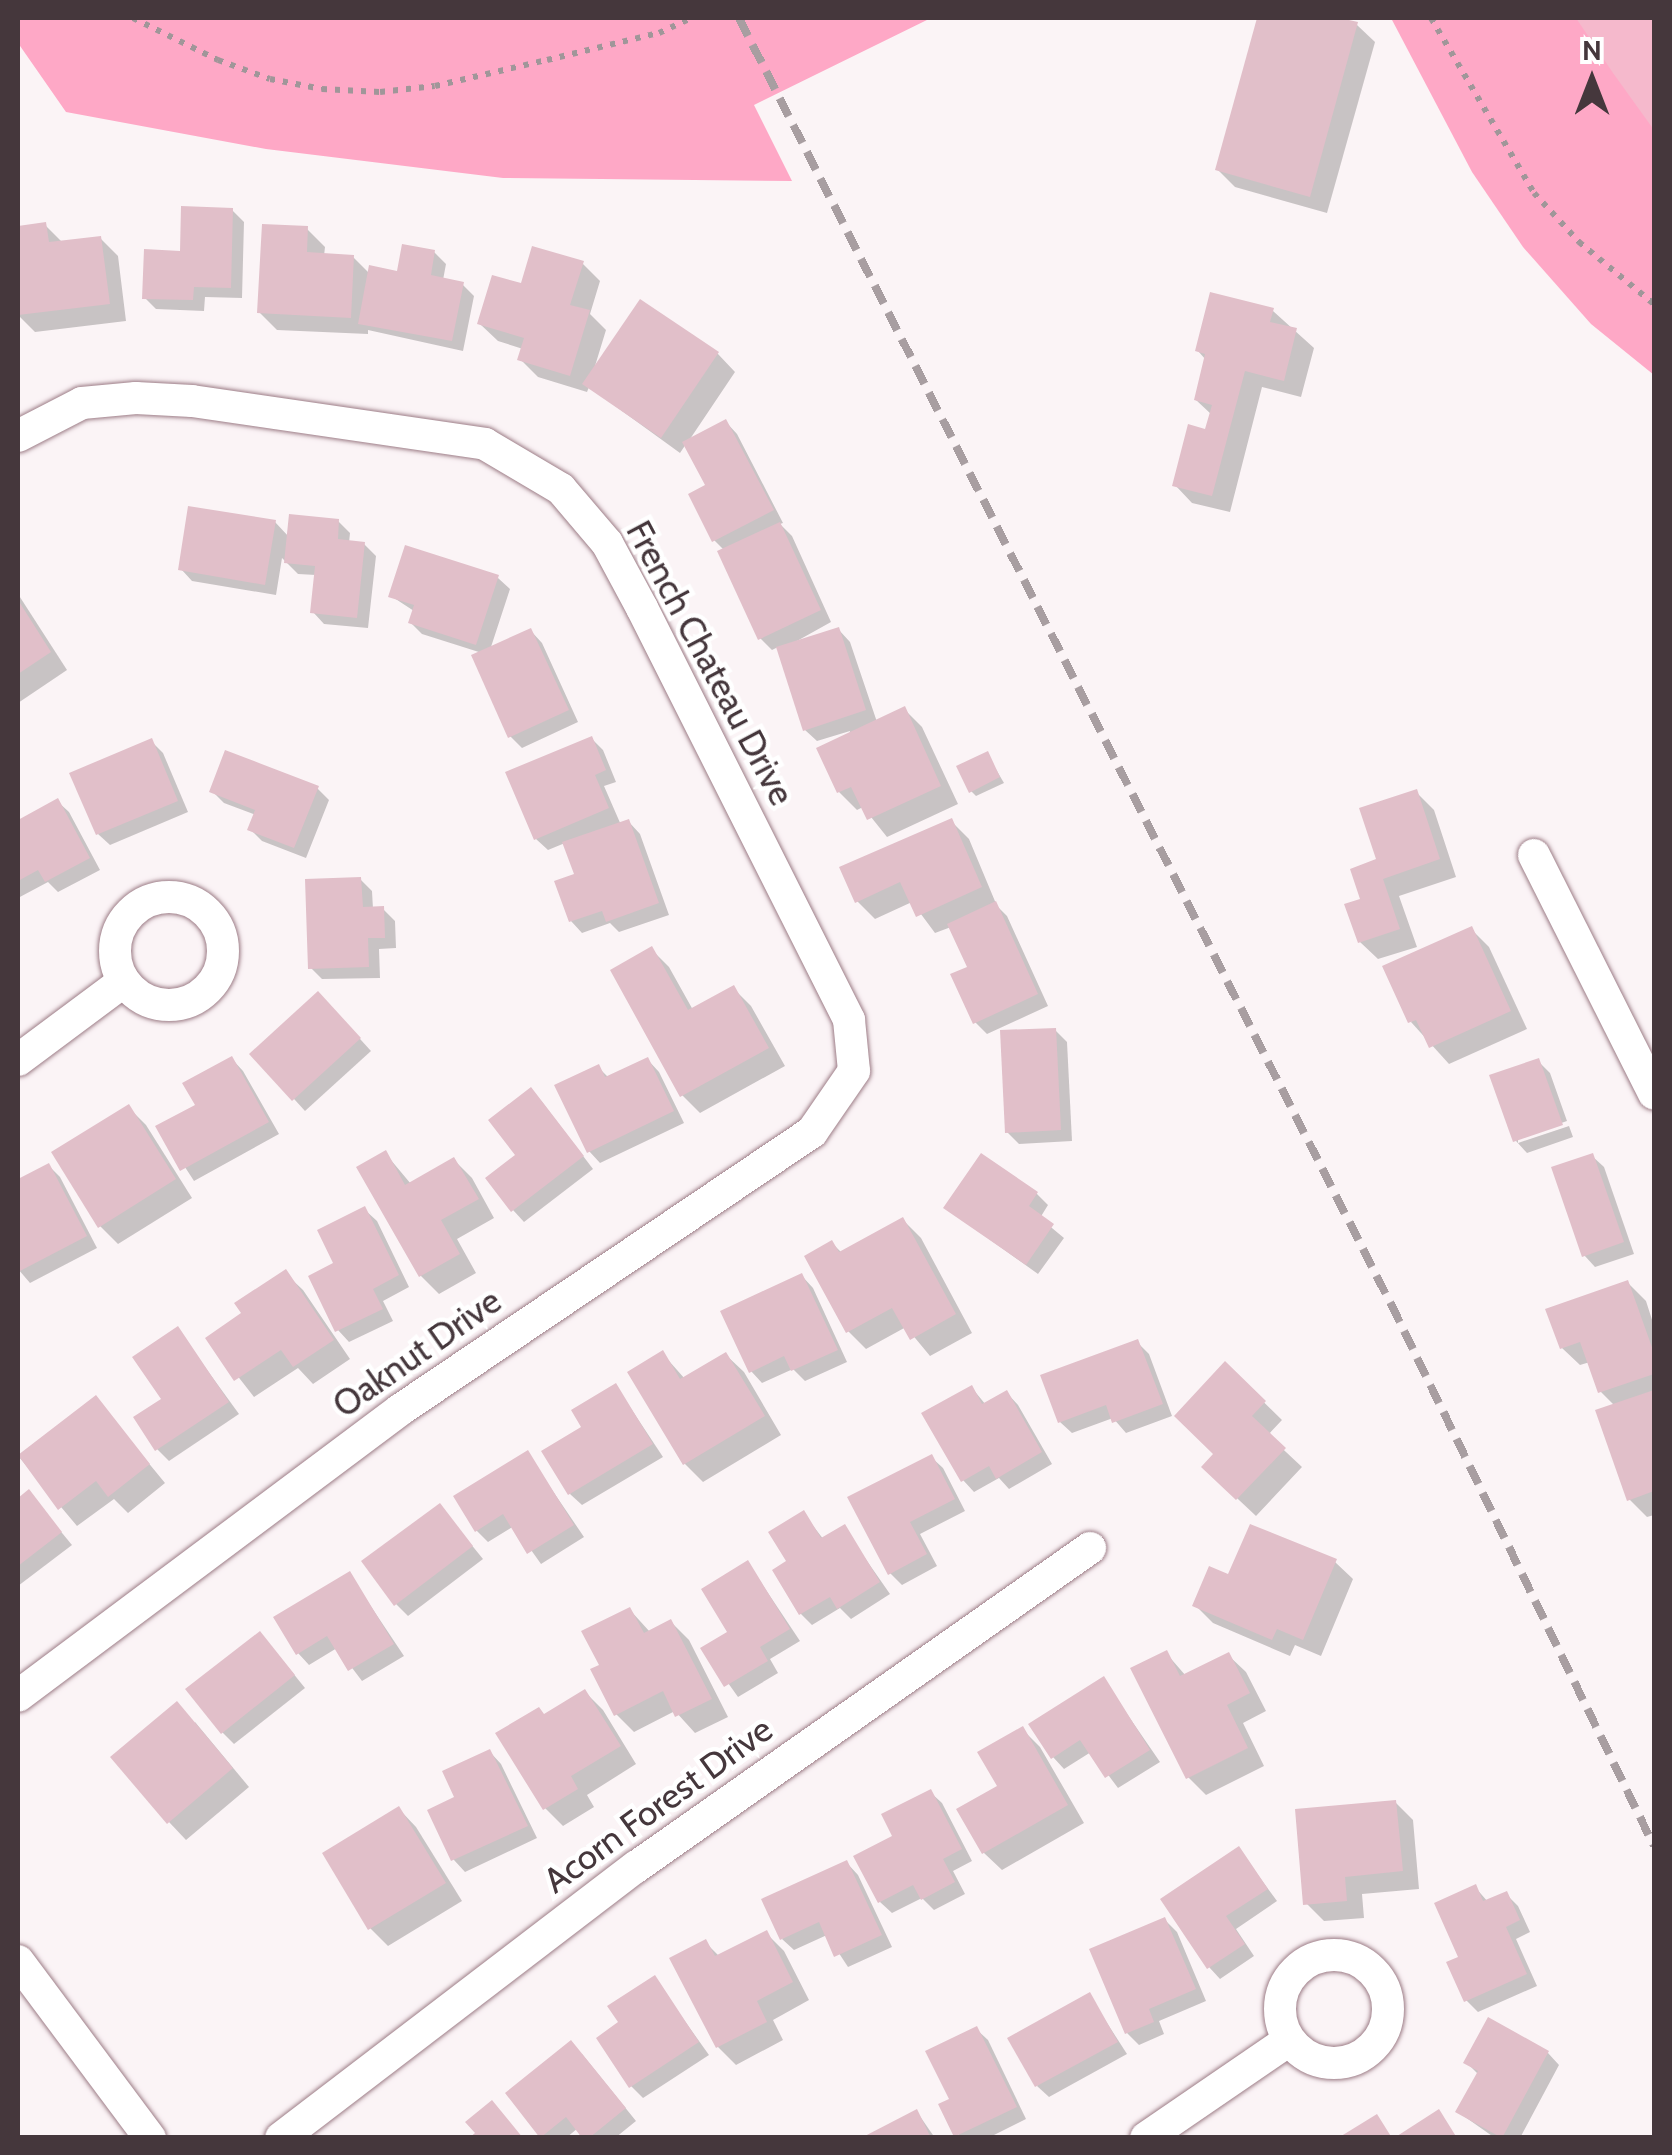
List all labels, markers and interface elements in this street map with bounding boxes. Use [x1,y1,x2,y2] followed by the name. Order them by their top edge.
[1542,30,1642,130] north arrow
[1582,33,1602,67] text: N
[617,514,803,812] street label: French Chateau Drive
[325,1280,509,1426] street label: Oaknut Drive
[536,1708,780,1902] street label: Acorn Forest Drive

